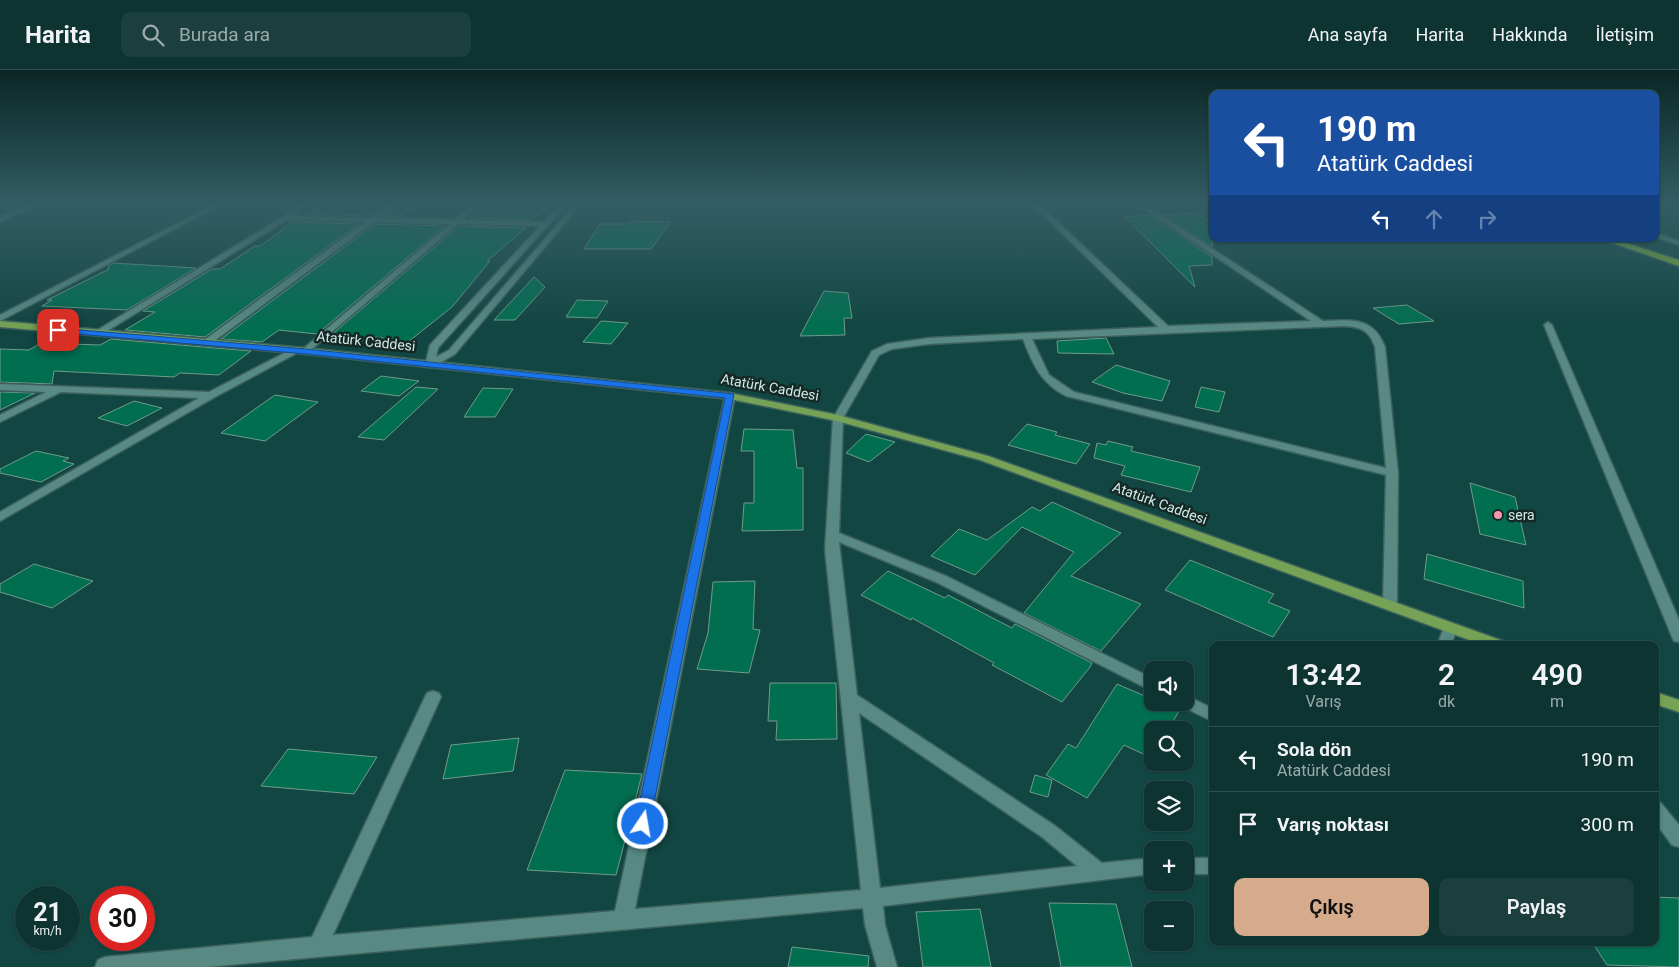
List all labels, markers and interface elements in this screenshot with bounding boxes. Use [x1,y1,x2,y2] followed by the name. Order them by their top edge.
[121,12,471,57] search box
[25,21,91,49] text: Harita
[139,21,167,49] icon: search
[179,23,270,46] text: Burada ara
[1308,24,1387,45] text: Ana sayfa
[1415,24,1464,45] text: Harita
[1492,24,1567,45] text: Hakkında
[1595,24,1654,45] text: İletişim
[1317,109,1416,150] text: 190 m
[1234,110,1299,175] icon: left
[1317,151,1473,176] text: Atatürk Caddesi
[1367,205,1395,233] icon: left
[1420,205,1448,233] icon: ahead
[1473,205,1501,233] icon: right
[37,309,79,351] pin
[44,316,72,344] icon: arrive
[316,328,416,354] street label: Atatürk Caddesi
[720,370,820,404] street label: Atatürk Caddesi
[1111,478,1209,528] street label: Atatürk Caddesi
[1508,507,1535,523] place label: sera
[1492,509,1504,521] marker: sera
[1285,657,1362,692] text: 13:42
[1438,657,1455,692] text: 2
[1531,657,1583,692] text: 490
[1144,661,1194,951] map controls
[1144,661,1194,711] button: sound
[1305,692,1342,711] text: Varış
[1438,692,1455,711] text: dk
[1550,692,1564,711] text: m
[1144,721,1194,771] button: search
[1277,738,1351,761] text: Sola dön
[1234,745,1262,773] icon: left
[1581,748,1634,771] text: 190 m
[1277,761,1391,780] text: Atatürk Caddesi
[1144,781,1194,831] button: layers
[616,797,668,849] position arrow
[1234,810,1262,838] icon: arrive
[1277,813,1389,836] text: Varış noktası
[1581,813,1634,836] text: 300 m
[1144,841,1194,891] button: +
[1234,878,1429,936] button: Çıkış
[1439,878,1634,936] button: Paylaş
[90,886,155,951] speed limit sign: 30
[33,898,62,927] text: 21
[1144,901,1194,951] button: −
[33,924,62,938] text: km/h

